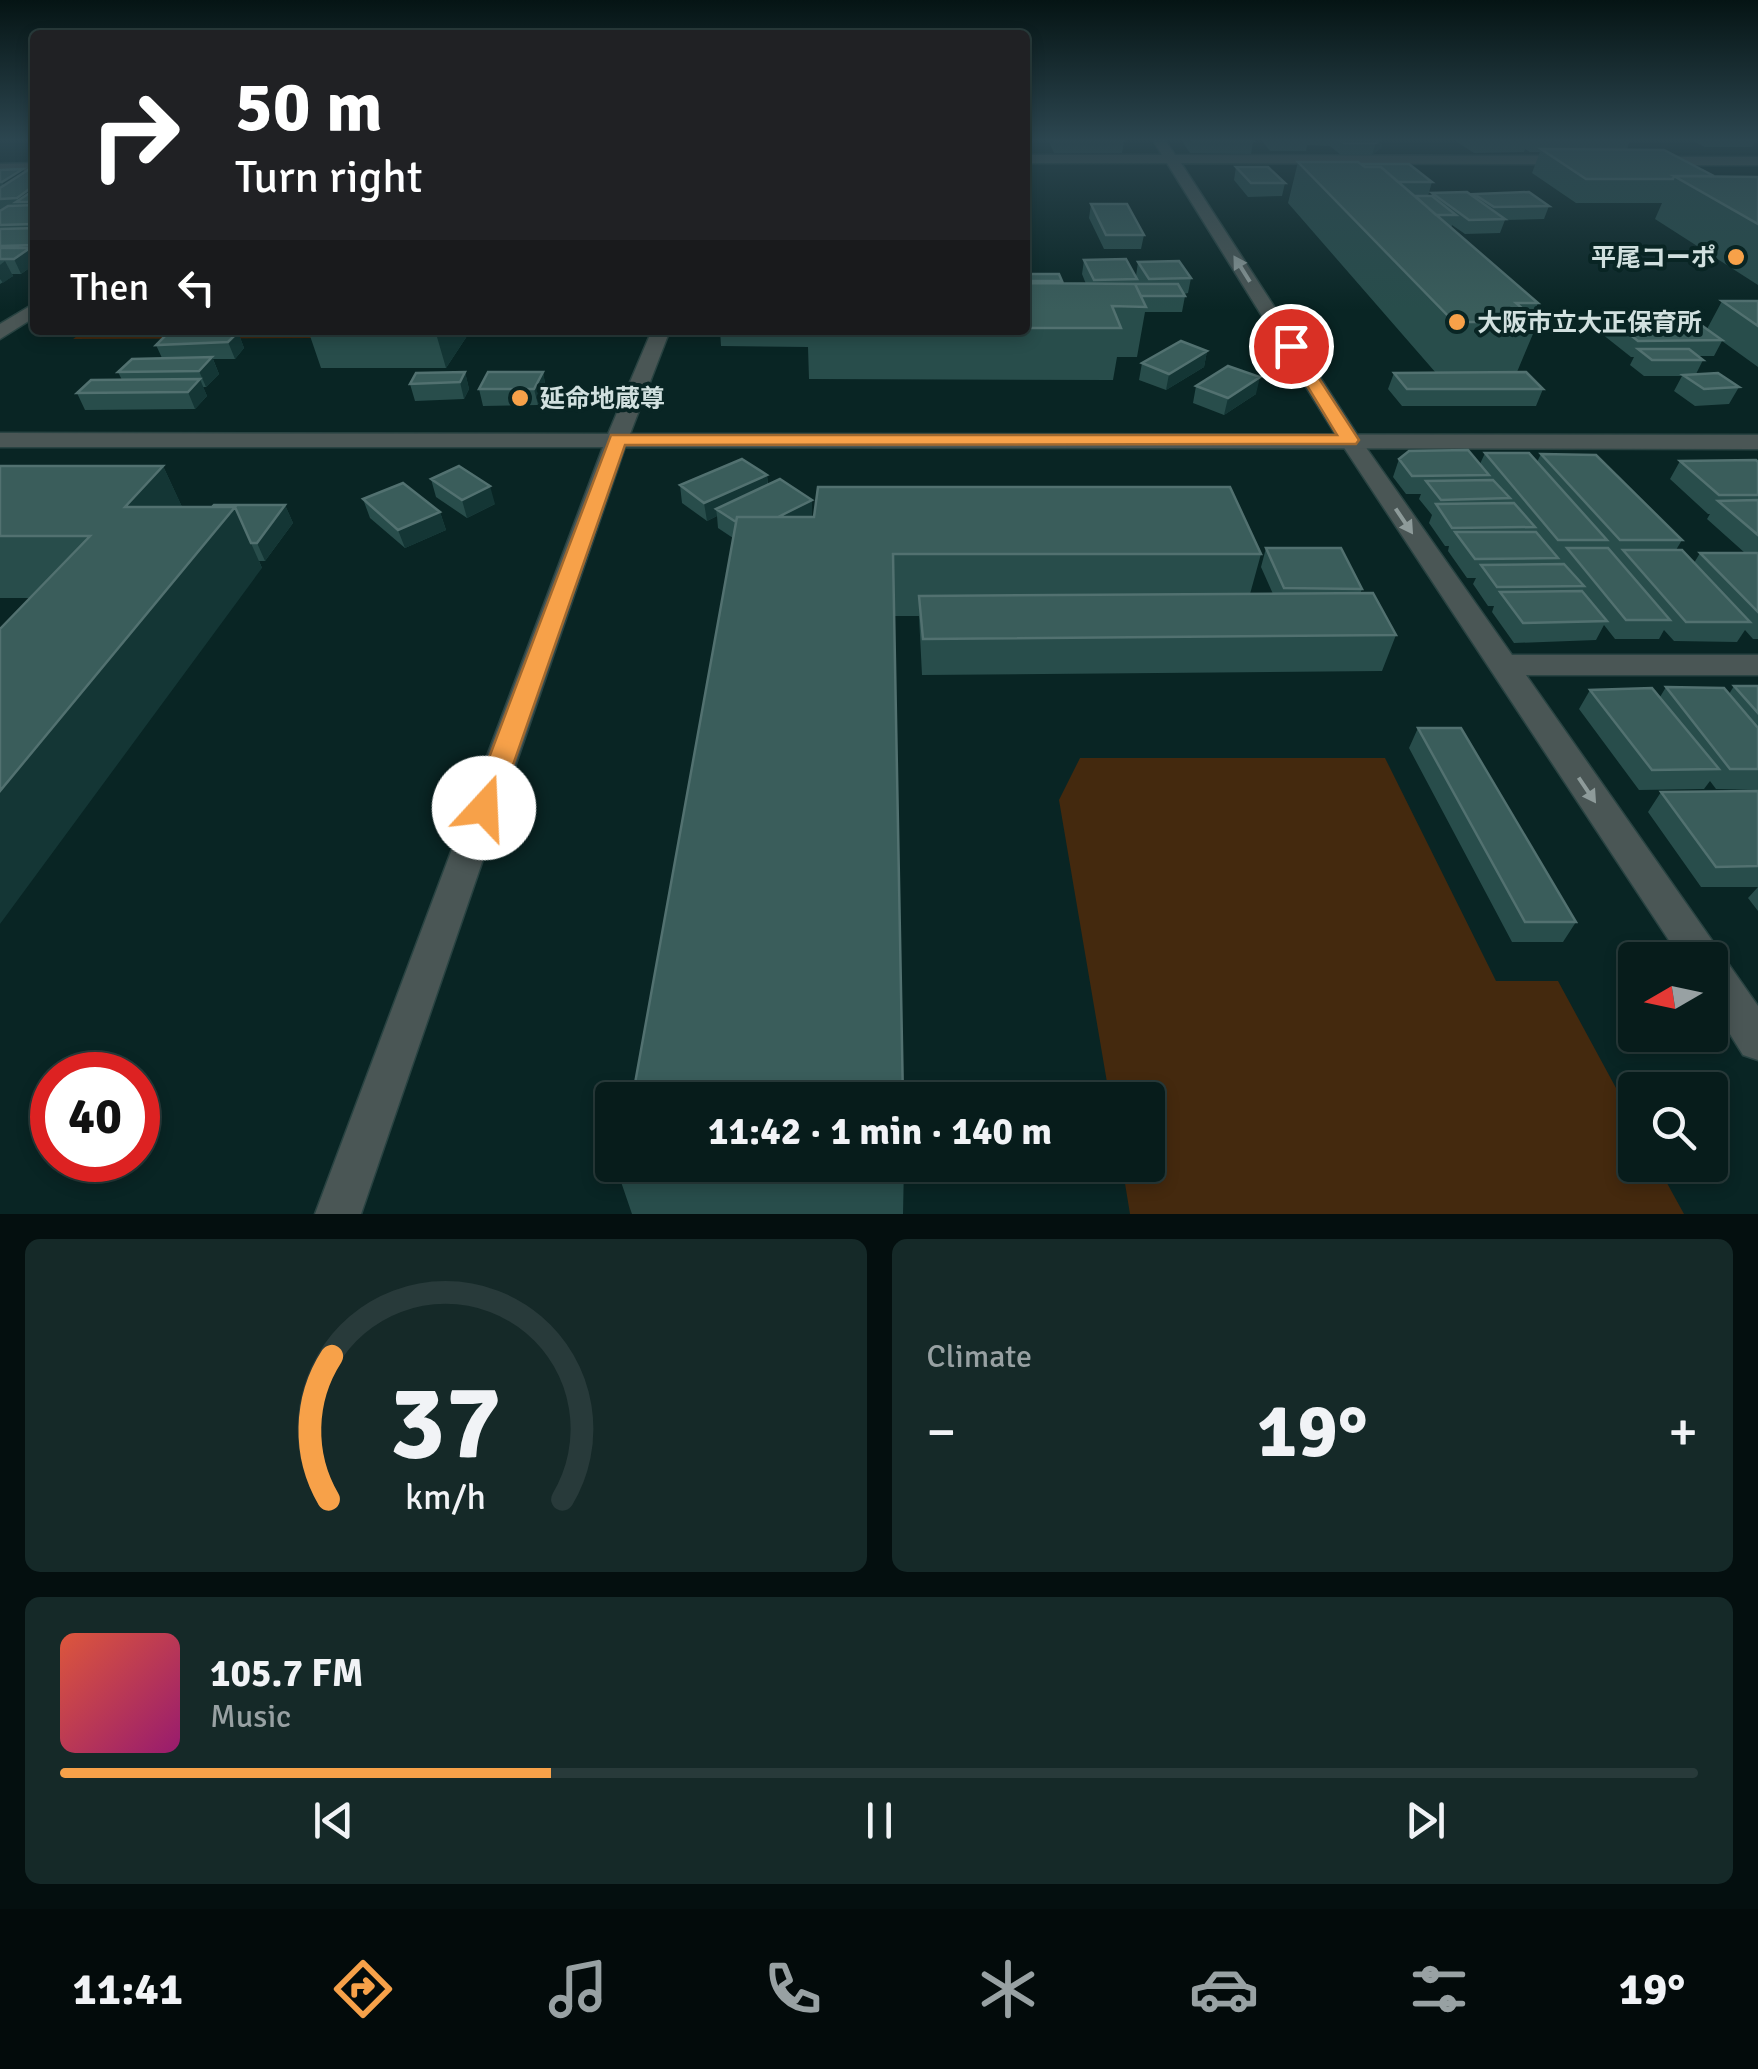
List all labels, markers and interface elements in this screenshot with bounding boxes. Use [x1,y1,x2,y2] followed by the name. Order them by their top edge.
[235,64,383,150] text: 50 m
[70,70,200,200] icon: right
[235,150,423,205] text: Turn right
[1591,242,1716,273] place label: 平尾コーポ
[1725,246,1747,268] marker: 平尾コーポ
[1233,255,1251,283] one-way arrow
[169,260,224,315] icon: left
[70,264,149,311] text: Then
[1249,304,1334,389] pin
[1477,307,1702,338] place label: 大阪市立大正保育所
[1446,311,1468,333] marker: 大阪市立大正保育所
[1264,319,1319,374] icon: arrive
[540,383,665,414] place label: 延命地蔵尊
[509,387,531,409] marker: 延命地蔵尊
[1395,508,1413,535] one-way arrow
[432,756,536,860] position arrow
[1577,776,1596,803] one-way arrow
[1618,942,1728,1052] north arrow
[1618,942,1728,1182] map controls
[30,1052,160,1182] speed limit sign: 40
[1618,1072,1728,1182] button: search
[708,1108,1052,1155] text: 11:42 · 1 min · 140 m
[927,1337,1032,1376] text: Climate
[390,1359,502,1487] text: 37
[1257,1385,1368,1478] text: 19°
[927,1398,956,1466] text: −
[1668,1398,1698,1466] text: +
[405,1475,486,1519] text: km/h
[210,1650,363,1697] text: 105.7 FM
[210,1697,291,1736] text: Music
[306,1793,361,1848] icon: previous
[852,1793,907,1848] icon: pause
[1398,1793,1453,1848] icon: next
[328,1954,398,2024] icon: directions
[543,1954,613,2024] icon: music
[758,1954,828,2024] icon: phone
[973,1954,1043,2024] icon: climate
[1189,1954,1259,2024] icon: car
[1404,1954,1474,2024] icon: filters
[73,1962,183,2017] text: 11:41
[1619,1962,1685,2017] text: 19°

